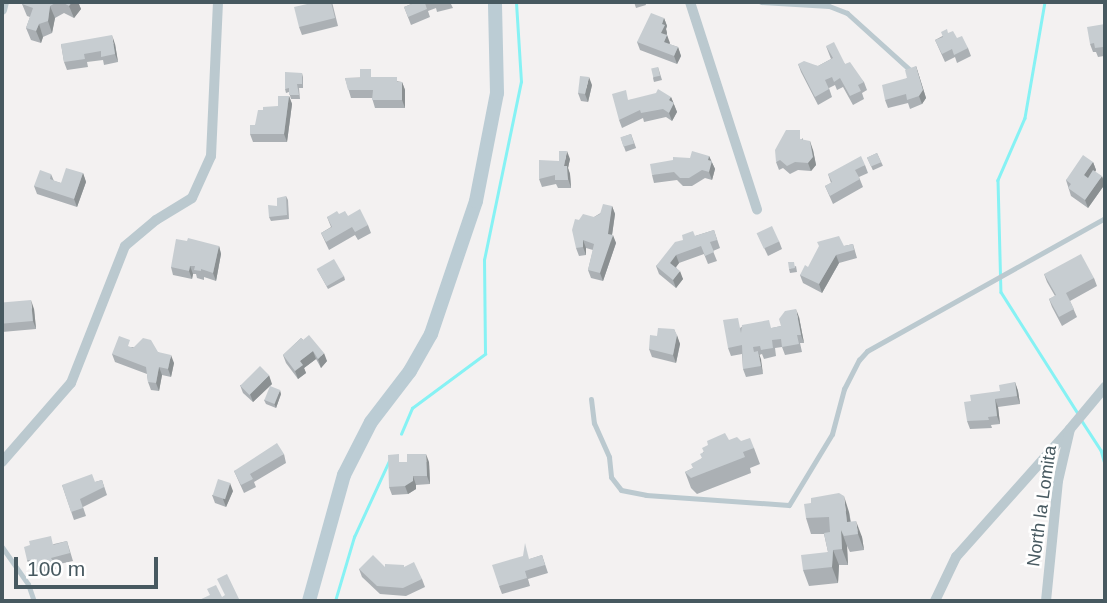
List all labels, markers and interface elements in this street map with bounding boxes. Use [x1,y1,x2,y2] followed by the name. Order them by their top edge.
[1023,444,1061,568] street label: North la Lomita
[18,544,161,588] scale bar
[27,557,85,580] text: 100 m

